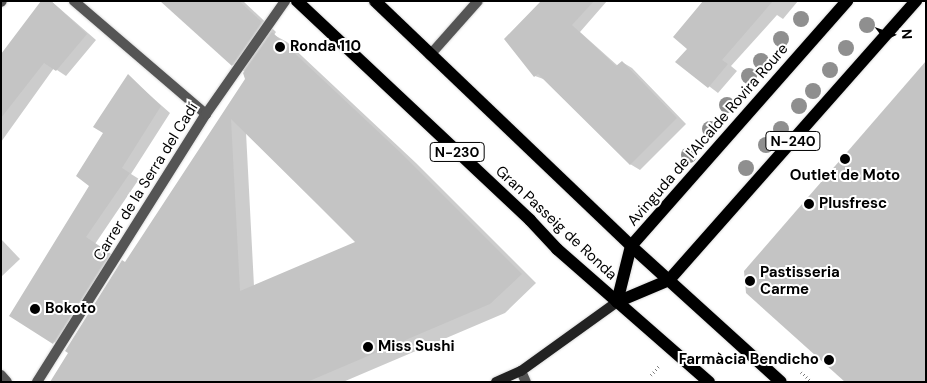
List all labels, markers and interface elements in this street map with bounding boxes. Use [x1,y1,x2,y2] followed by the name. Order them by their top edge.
[867,10,917,60] north arrow
[898,29,916,40] text: N
[290,38,361,56] place label: Ronda 110
[624,40,792,230] street label: Avinguda de l'Alcalde Rovira Roure
[274,41,286,53] marker: Ronda 110
[90,100,202,264] street label: Carrer de la Serra del Cadí
[764,130,822,152] road number: N-240
[430,140,484,163] road number: N-230
[839,153,851,165] marker: Outlet de Moto
[492,162,620,284] street label: Gran Passeig de Ronda
[790,167,900,185] place label: Outlet de Moto
[819,195,887,213] place label: Plusfresc
[803,198,815,210] marker: Plusfresc
[760,263,840,298] place label: Pastisseria Carme
[744,275,756,287] marker: Pastisseria Carme
[45,300,96,318] place label: Bokoto
[29,303,41,315] marker: Bokoto
[378,338,455,356] place label: Miss Sushi
[362,341,374,353] marker: Miss Sushi
[679,351,819,369] place label: Farmàcia Bendicho
[823,354,835,366] marker: Farmàcia Bendicho

